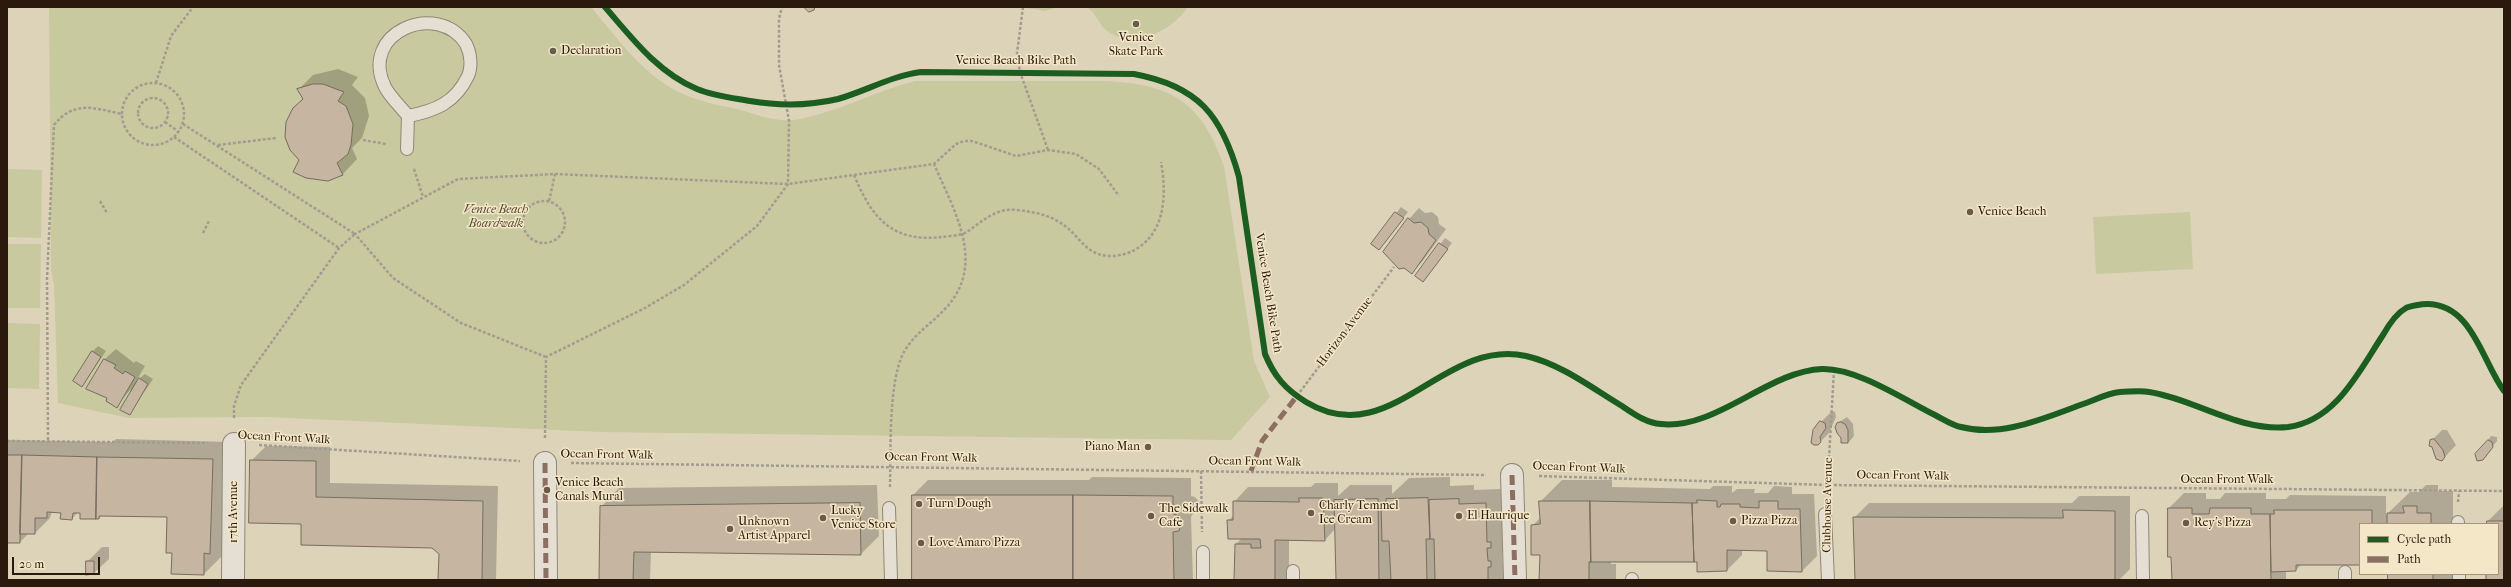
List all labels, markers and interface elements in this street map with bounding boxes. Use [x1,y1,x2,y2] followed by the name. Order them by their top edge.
[1131,19,1141,29] marker: Venice Skate Park
[1109,31,1163,59] place label: Venice Skate Park
[561,44,622,58] place label: Declaration
[548,46,558,56] marker: Declaration
[956,54,1076,68] street label: Venice Beach Bike Path
[464,203,528,231] park label: Venice Beach Boardwalk
[1978,205,2047,219] place label: Venice Beach
[1965,207,1975,217] marker: Venice Beach
[1251,232,1285,354] street label: Venice Beach Bike Path
[1314,294,1376,370] street label: Horizon Avenue
[237,428,331,448] street label: Ocean Front Walk
[1085,440,1140,454] place label: Piano Man
[1143,442,1153,452] marker: Piano Man
[560,447,654,463] street label: Ocean Front Walk
[884,450,978,466] street label: Ocean Front Walk
[1208,454,1302,470] street label: Ocean Front Walk
[1820,457,1836,553] street label: Clubhouse Avenue
[1532,459,1626,477] street label: Ocean Front Walk
[1856,468,1950,484] street label: Ocean Front Walk
[2180,473,2274,487] street label: Ocean Front Walk
[555,476,624,504] place label: Venice Beach Canals Mural
[227,481,241,543] street label: 17th Avenue
[542,485,552,495] marker: Venice Beach Canals Mural
[927,497,991,511] place label: Turn Dough
[914,499,924,509] marker: Turn Dough
[1319,499,1399,527] place label: Charly Temmel Ice Cream
[1159,502,1228,530] place label: The Sidewalk Cafe
[831,504,896,532] place label: Lucky Venice Store
[1306,508,1316,518] marker: Charly Temmel Ice Cream
[1467,509,1529,523] place label: El Haurique
[1146,511,1156,521] marker: The Sidewalk Cafe
[1454,511,1464,521] marker: El Haurique
[818,513,828,523] marker: Lucky Venice Store
[1741,514,1797,528] place label: Pizza Pizza
[738,515,811,543] place label: Unknown Artist Apparel
[1728,516,1738,526] marker: Pizza Pizza
[2194,516,2251,530] place label: Rey's Pizza
[2181,518,2191,528] marker: Rey's Pizza
[2359,523,2499,575] legend
[725,524,735,534] marker: Unknown Artist Apparel
[2397,532,2451,546] text: Cycle path
[929,536,1020,550] place label: Love Amaro Pizza
[916,538,926,548] marker: Love Amaro Pizza
[14,549,102,575] scale bar
[2397,552,2421,566] text: Path
[19,557,44,571] text: 20 m

